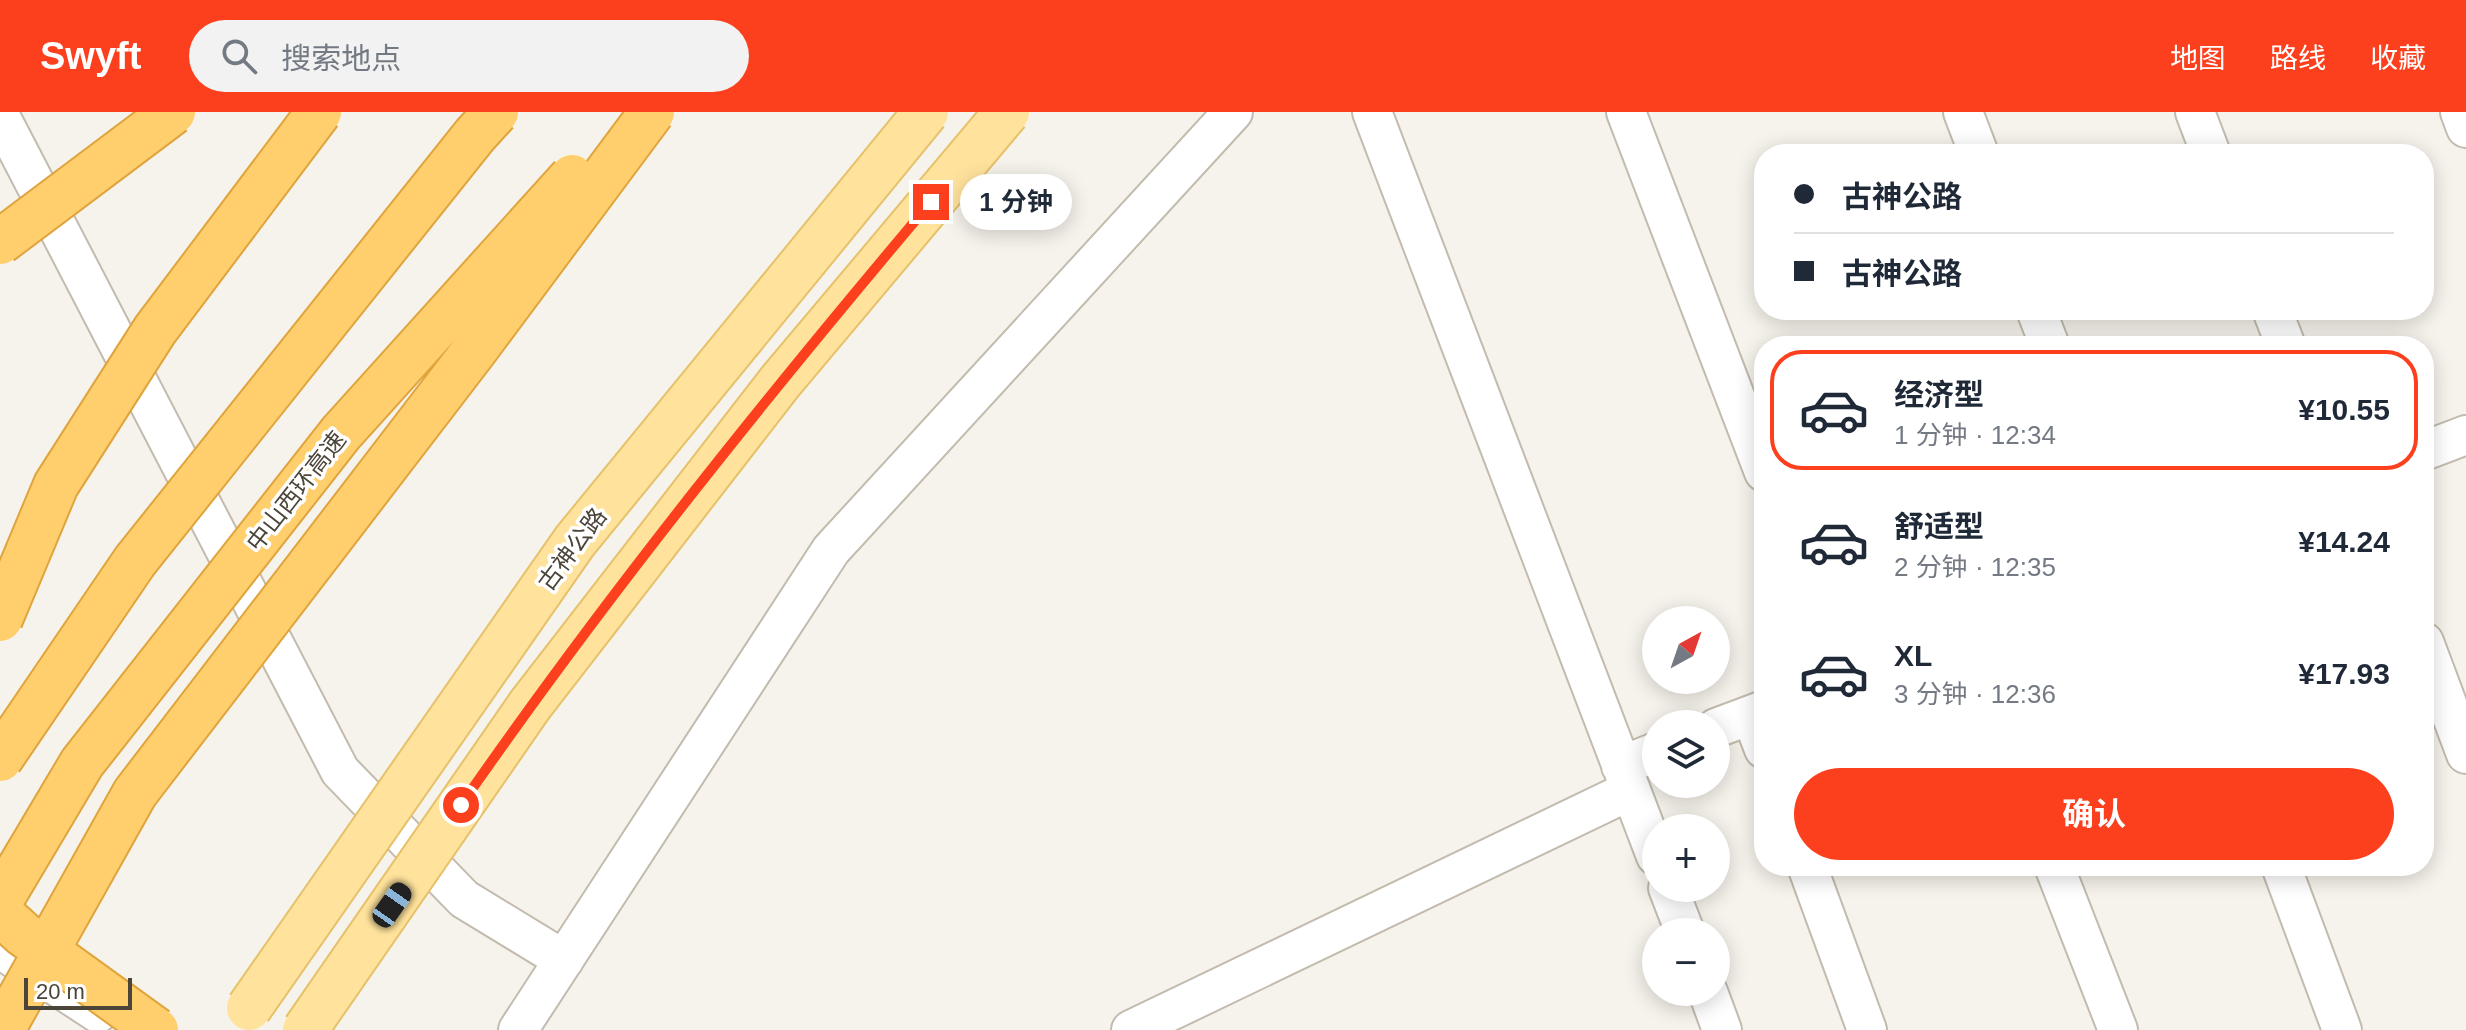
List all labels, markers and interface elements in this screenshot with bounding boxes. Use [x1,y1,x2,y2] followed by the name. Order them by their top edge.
[189,20,749,92] search box
[217,34,261,78] icon: search
[40,35,141,77] text: Swyft
[281,42,401,75] text: 搜索地点
[2170,43,2226,74] text: 地图
[2270,43,2326,74] text: 路线
[2370,43,2426,74] text: 收藏
[959,174,1071,230] callout: 1 分钟
[1842,180,1962,213] text: 古神公路
[913,184,949,220] route end
[979,187,1053,217] text: 1 分钟
[1842,257,1962,290] text: 古神公路
[1798,374,1870,446] icon: car
[1894,378,1984,411] text: 经济型
[2298,393,2390,426] text: ¥10.55
[1894,420,2056,450] text: 1 分钟 · 12:34
[241,426,351,556] street label: 中山西环高速
[532,503,612,595] street label: 古神公路
[1798,506,1870,578] icon: car
[1894,510,1984,543] text: 舒适型
[2298,525,2390,558] text: ¥14.24
[1894,552,2056,582] text: 2 分钟 · 12:35
[1642,606,1730,694] north arrow
[1642,606,1730,1006] map controls
[1798,638,1870,710] icon: car
[1894,639,1932,672] text: XL
[2298,657,2390,690] text: ¥17.93
[1894,679,2056,709] text: 3 分钟 · 12:36
[1642,710,1730,798] button: layers
[1794,768,2394,860] button: 确认
[443,787,479,823] route start
[1642,814,1730,902] button: +
[368,878,416,932] car
[1642,918,1730,1006] button: −
[24,974,132,1010] scale bar
[36,979,85,1004] text: 20 m

